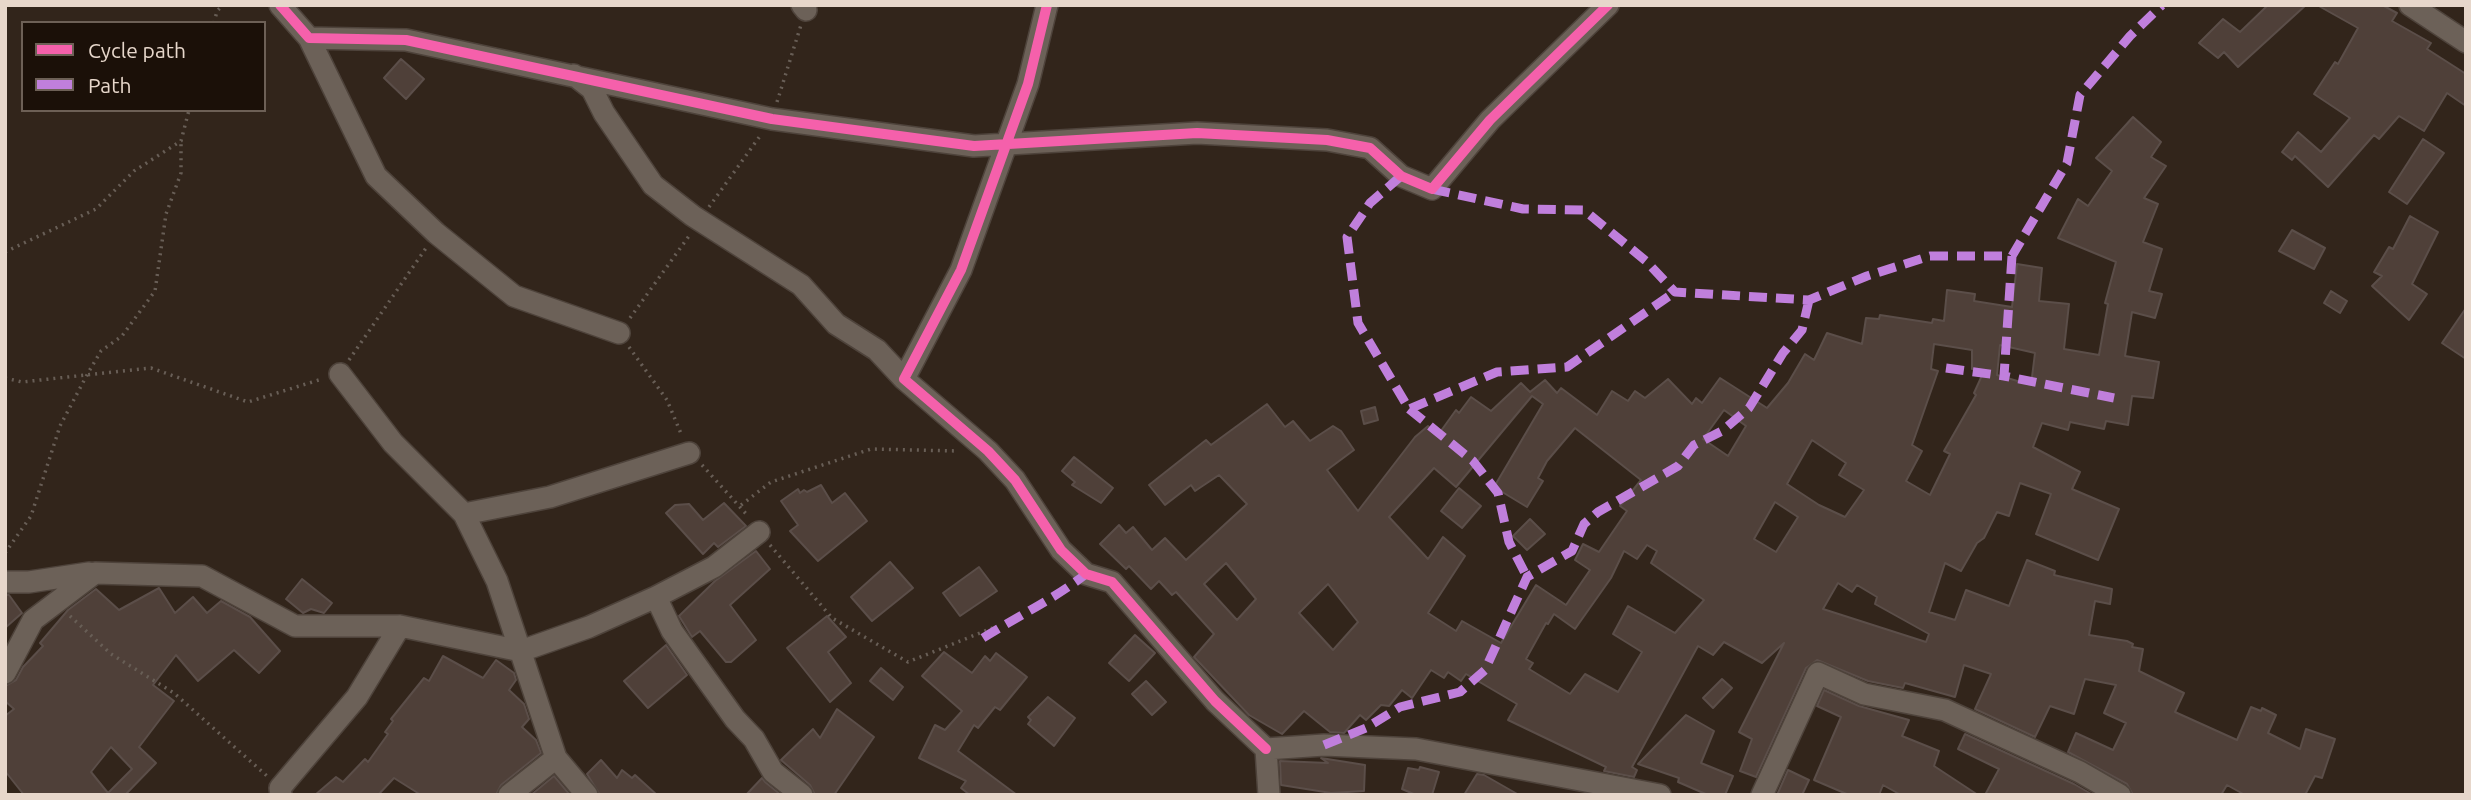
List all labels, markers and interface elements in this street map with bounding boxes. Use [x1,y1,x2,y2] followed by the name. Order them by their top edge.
[21,21,266,112] legend
[88,38,186,62] text: Cycle path
[88,73,131,97] text: Path

